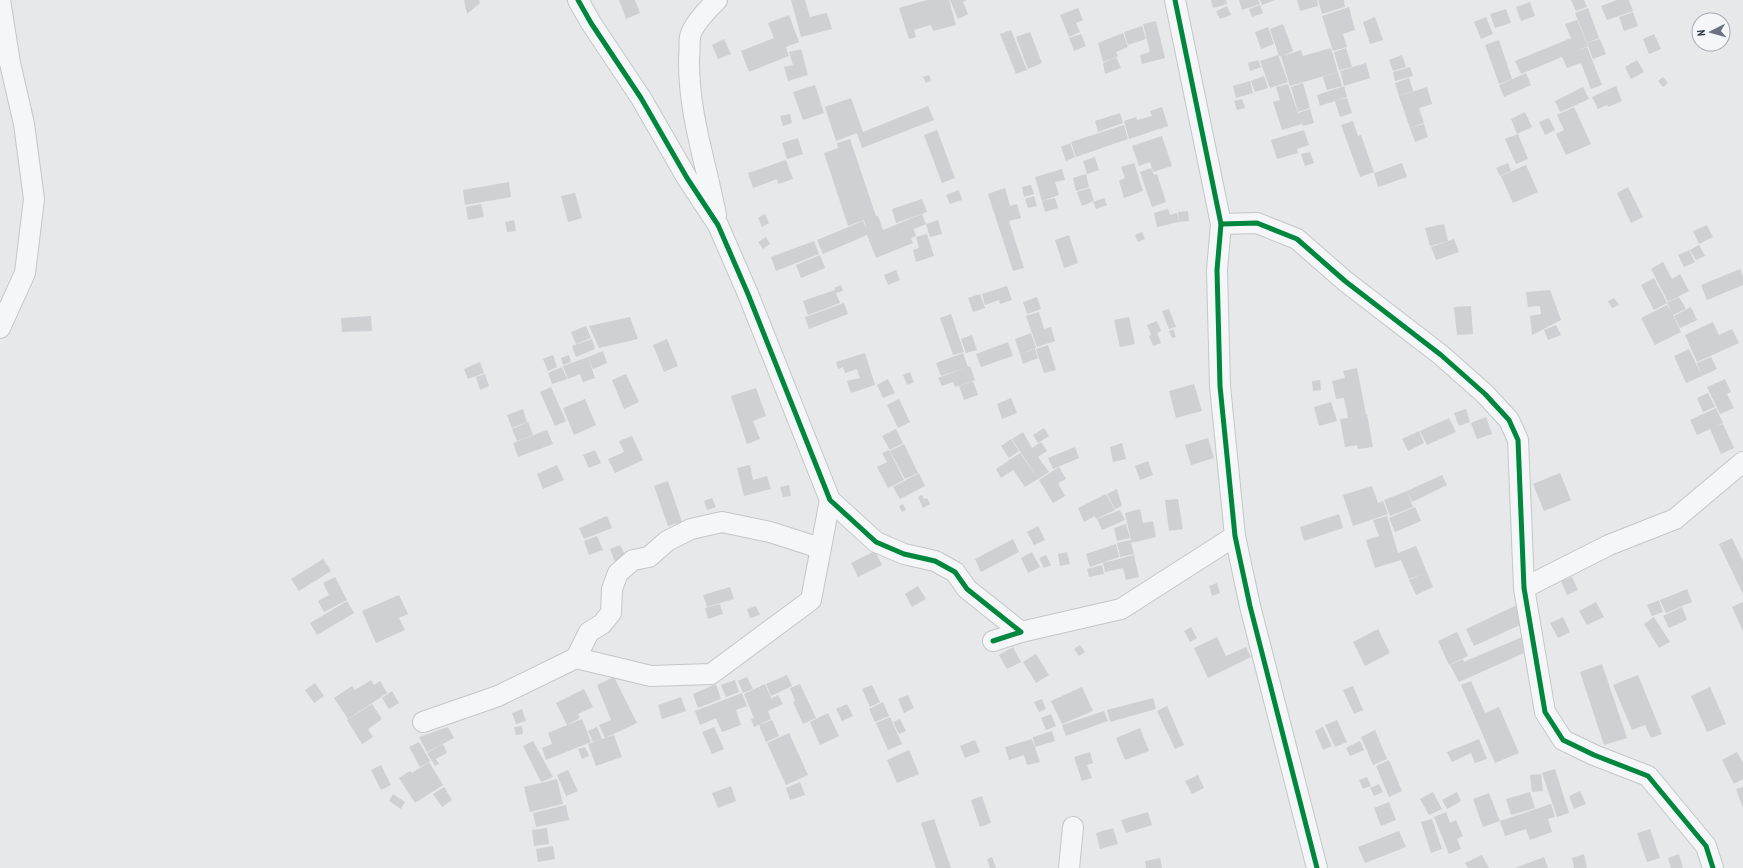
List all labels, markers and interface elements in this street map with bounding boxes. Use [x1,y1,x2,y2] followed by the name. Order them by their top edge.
[1691,12,1731,52] north arrow
[1694,29,1708,37] text: N

